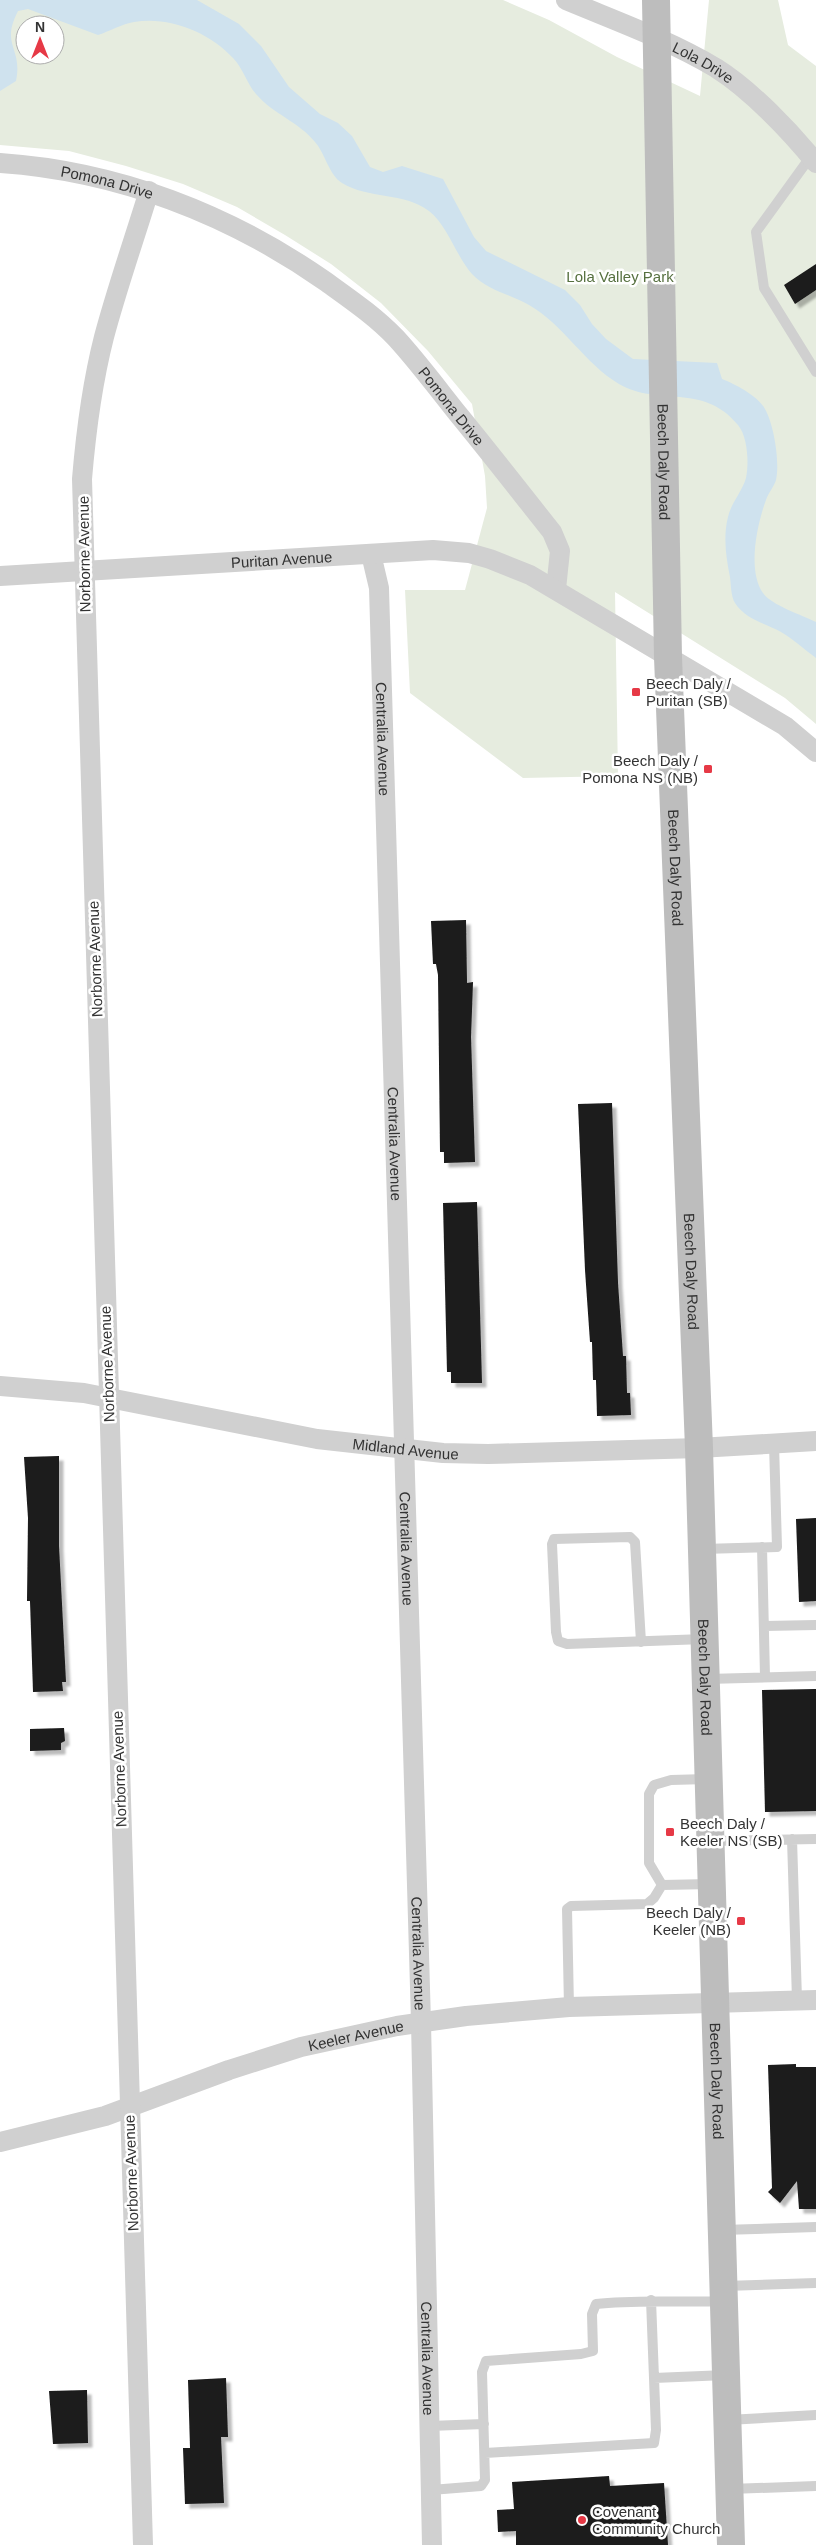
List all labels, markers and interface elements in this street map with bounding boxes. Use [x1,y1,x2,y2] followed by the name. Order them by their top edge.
[15,15,65,65] north arrow
[35,19,45,35] text: N
[670,38,737,86] street label: Lola Drive
[59,162,156,202] street label: Pomona Drive
[566,268,674,285] park label: Lola Valley Park
[416,363,488,448] street label: Pomona Drive
[655,403,674,520] street label: Beech Daly Road
[74,496,94,612] street label: Norborne Avenue
[230,548,333,571] street label: Puritan Avenue
[646,675,732,709] place label: Beech Daly / Puritan (SB)
[373,682,394,796] street label: Centralia Avenue
[630,686,642,698] marker: Beech Daly / Puritan (SB)
[582,752,699,786] place label: Beech Daly / Pomona NS (NB)
[702,763,714,775] marker: Beech Daly / Pomona NS (NB)
[665,809,687,926] street label: Beech Daly Road
[84,900,106,1018] street label: Norborne Avenue
[385,1087,405,1201] street label: Centralia Avenue
[681,1213,703,1330] street label: Beech Daly Road
[96,1305,118,1423] street label: Norborne Avenue
[352,1435,459,1462] street label: Midland Avenue
[397,1491,417,1606] street label: Centralia Avenue
[695,1619,716,1736] street label: Beech Daly Road
[108,1710,130,1828] street label: Norborne Avenue
[680,1815,783,1849] place label: Beech Daly / Keeler NS (SB)
[664,1826,676,1838] marker: Beech Daly / Keeler NS (SB)
[409,1896,429,2011] street label: Centralia Avenue
[646,1904,732,1938] place label: Beech Daly / Keeler (NB)
[735,1915,747,1927] marker: Beech Daly / Keeler (NB)
[306,2017,405,2054] street label: Keeler Avenue
[707,2022,728,2140] street label: Beech Daly Road
[120,2114,142,2232] street label: Norborne Avenue
[418,2301,438,2416] street label: Centralia Avenue
[592,2503,720,2537] place label: Covenant Community Church
[576,2514,588,2526] marker: Covenant Community Church

